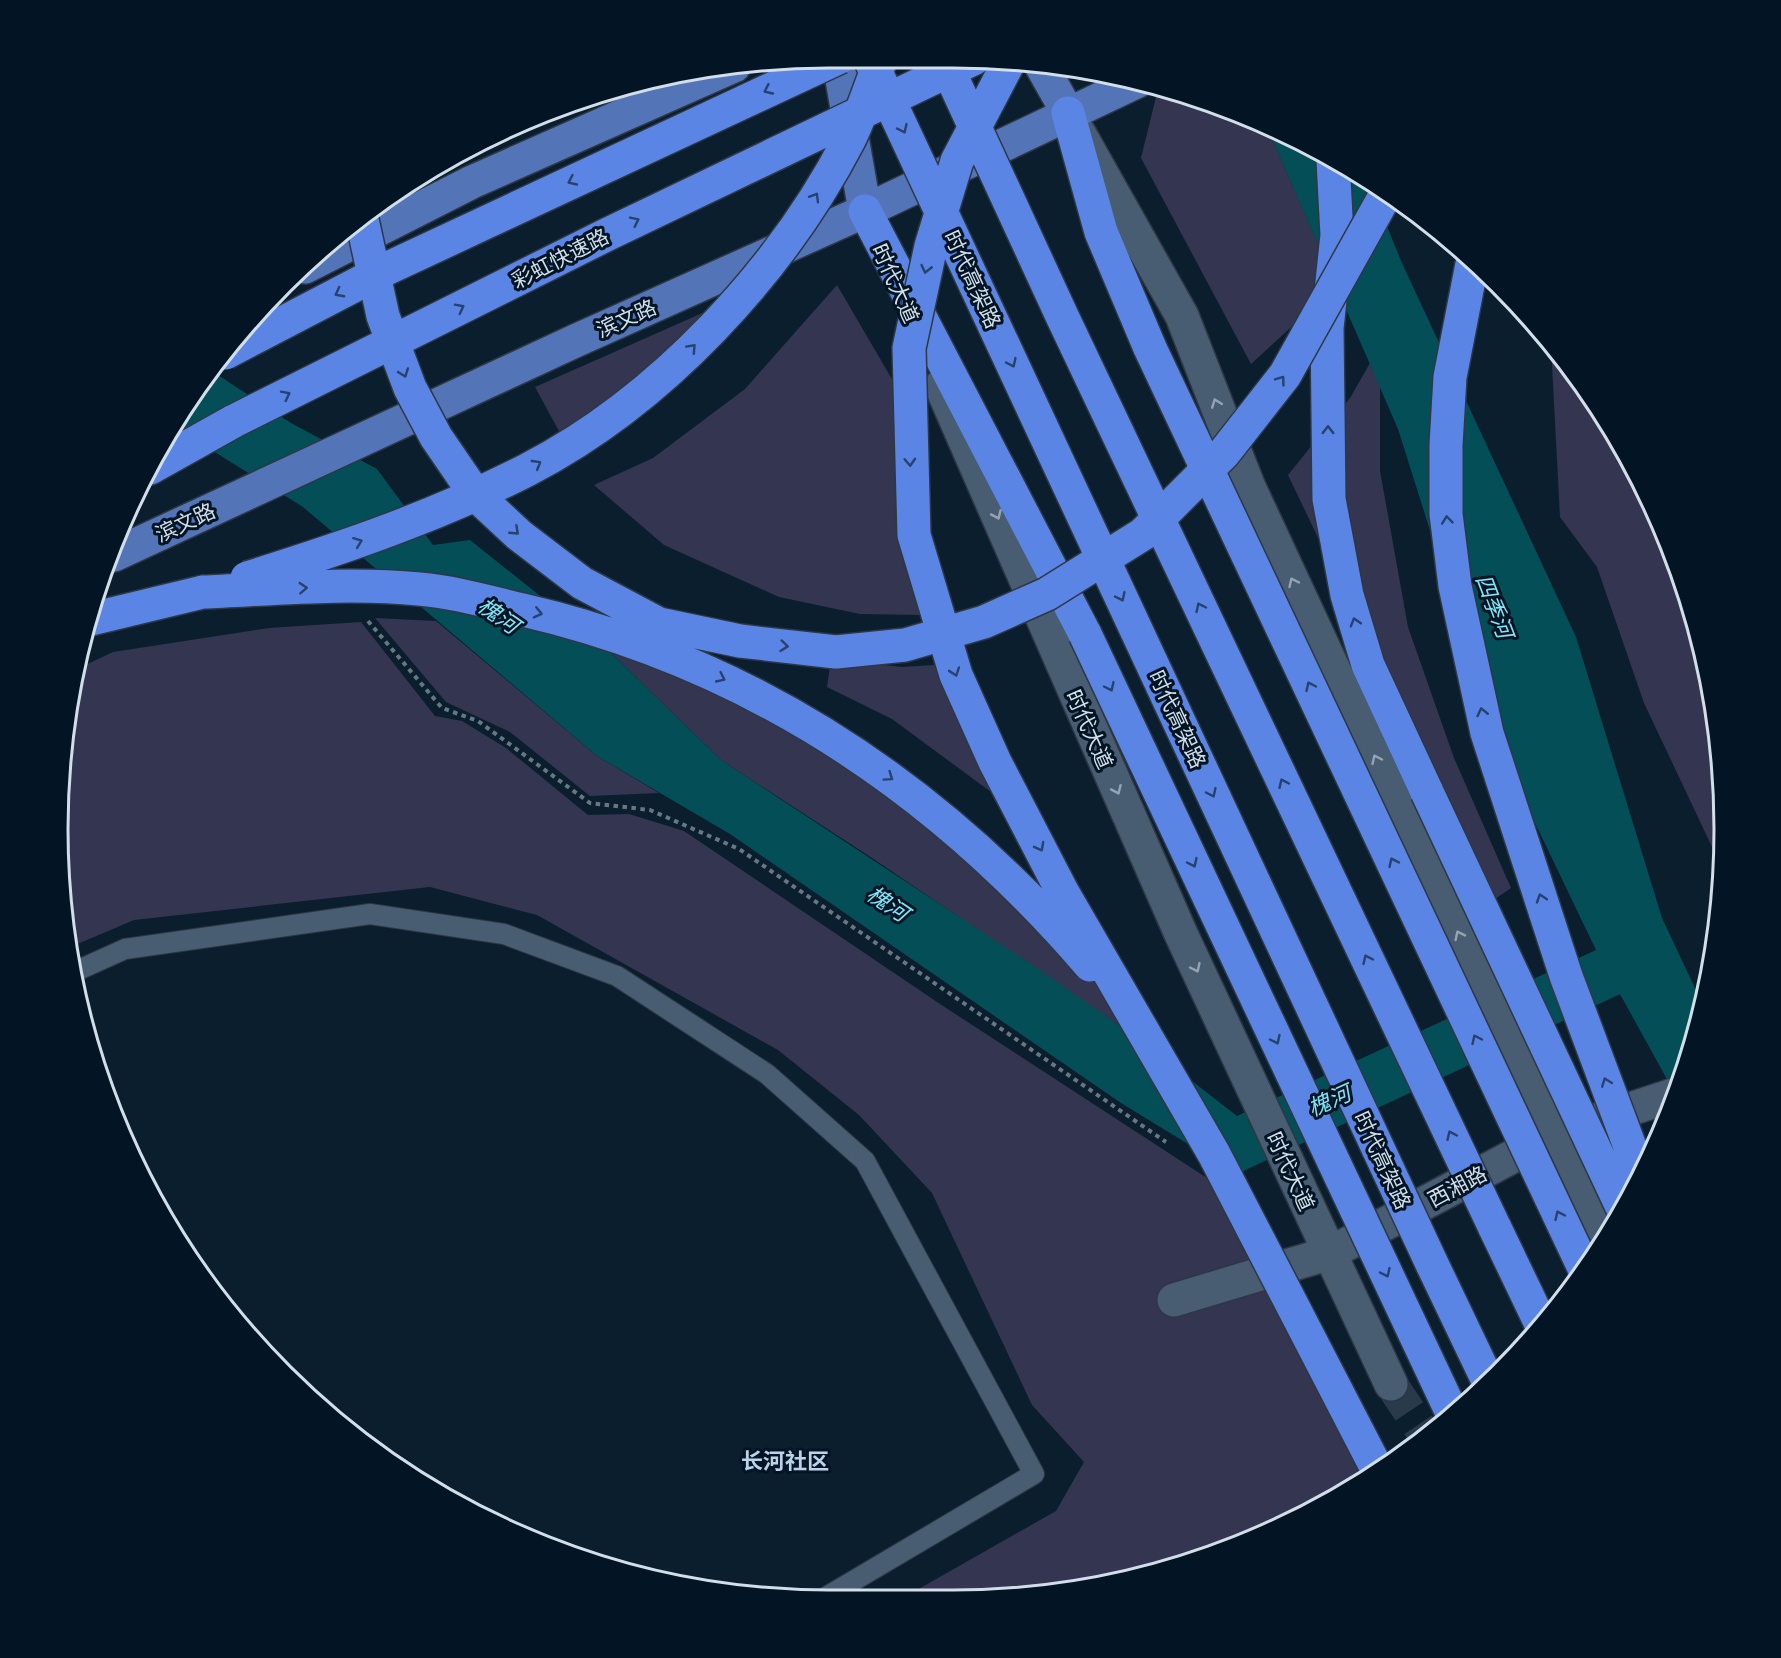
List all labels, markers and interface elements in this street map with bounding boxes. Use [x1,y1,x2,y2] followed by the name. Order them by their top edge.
[763,83,774,95] one-way arrow
[896,123,908,134] one-way arrow
[567,174,578,186] one-way arrow
[807,193,819,203] one-way arrow
[628,216,639,228] one-way arrow
[507,222,613,294] street label: 彩虹快速路
[938,226,1008,332] street label: 时代高架路
[866,239,926,327] street label: 时代大道
[920,264,933,274] one-way arrow
[335,286,346,297] one-way arrow
[592,292,660,344] street label: 滨文路
[454,303,465,315] one-way arrow
[685,344,696,355] one-way arrow
[1005,357,1017,368] one-way arrow
[397,367,410,377] one-way arrow
[1274,375,1285,386] one-way arrow
[280,391,290,402] one-way arrow
[1211,399,1223,410] one-way arrow
[1322,426,1334,435] one-way arrow
[904,457,917,466] one-way arrow
[531,460,541,471] one-way arrow
[151,496,219,548] street label: 滨文路
[990,509,1002,520] one-way arrow
[1441,516,1454,525] one-way arrow
[508,524,518,535] one-way arrow
[352,537,363,549] one-way arrow
[1470,570,1522,646] water label: 四季河
[1289,578,1301,589] one-way arrow
[299,581,308,594] one-way arrow
[473,590,529,642] water label: 槐河
[1114,591,1126,602] one-way arrow
[1195,602,1207,613] one-way arrow
[532,606,542,619] one-way arrow
[1350,617,1362,628] one-way arrow
[780,639,789,652] one-way arrow
[948,666,961,677] one-way arrow
[1143,666,1213,772] street label: 时代高架路
[715,671,726,683] one-way arrow
[1103,680,1115,691] one-way arrow
[1305,681,1317,692] one-way arrow
[1060,685,1120,773] street label: 时代大道
[1476,707,1489,717] one-way arrow
[1371,755,1383,766] one-way arrow
[882,770,893,781] one-way arrow
[1279,778,1291,789] one-way arrow
[1110,784,1122,795] one-way arrow
[1205,786,1217,797] one-way arrow
[1032,841,1044,852] one-way arrow
[1186,857,1198,868] one-way arrow
[1389,858,1401,869] one-way arrow
[862,879,918,930] water label: 槐河
[1535,893,1548,904] one-way arrow
[1455,931,1466,942] one-way arrow
[1362,954,1374,965] one-way arrow
[1189,962,1201,973] one-way arrow
[1269,1033,1281,1044] one-way arrow
[1472,1034,1484,1045] one-way arrow
[1303,1076,1359,1122] water label: 槐河
[1600,1077,1613,1087] one-way arrow
[1348,1107,1418,1213] street label: 时代高架路
[1261,1127,1321,1215] street label: 时代大道
[1446,1130,1458,1141] one-way arrow
[1423,1159,1491,1213] street label: 西湘路
[1554,1211,1566,1222] one-way arrow
[1379,1266,1391,1277] one-way arrow
[741,1446,829,1475] district label: 长河社区

